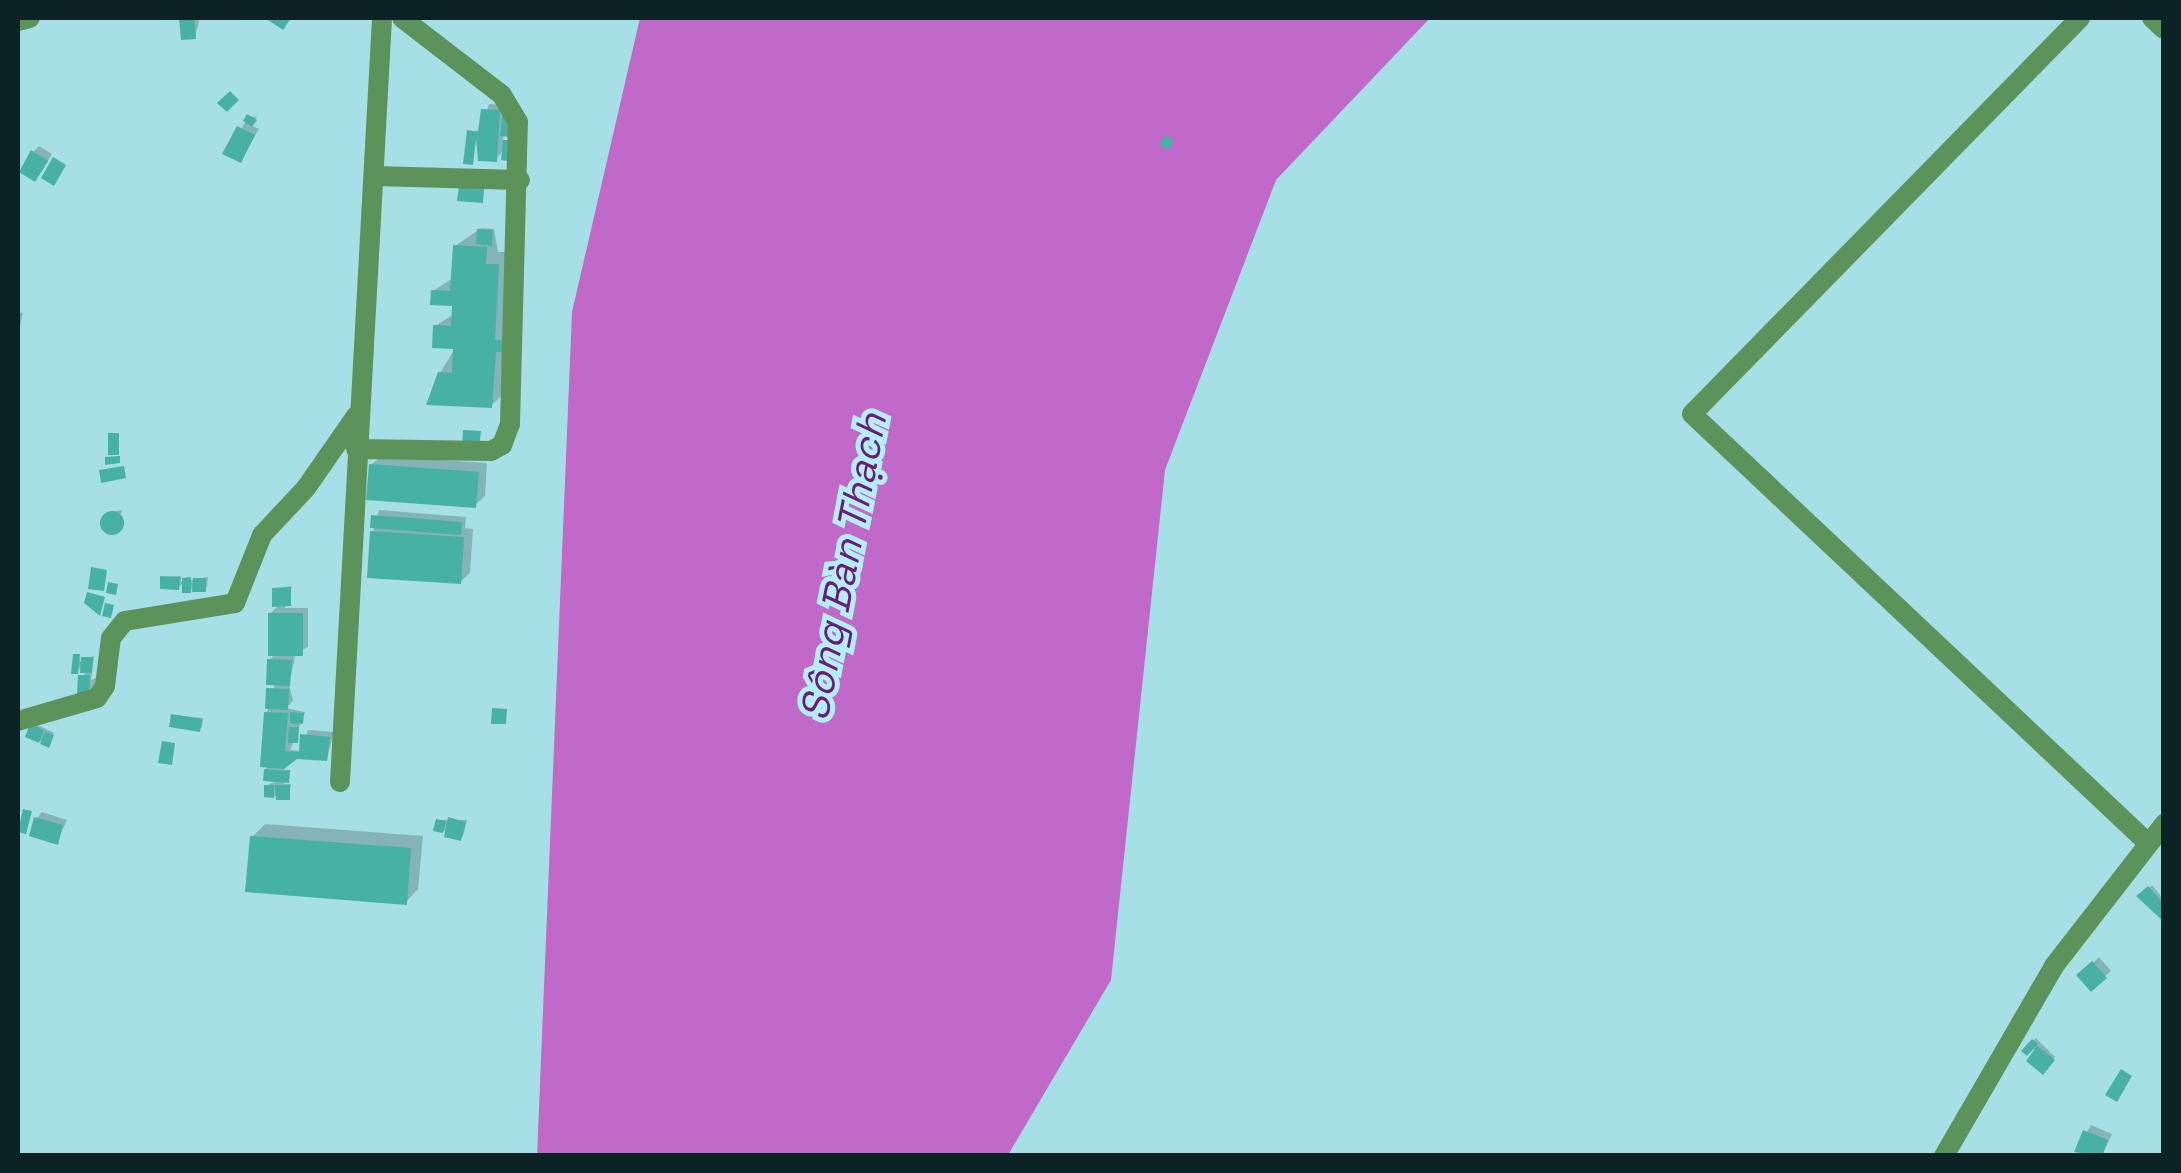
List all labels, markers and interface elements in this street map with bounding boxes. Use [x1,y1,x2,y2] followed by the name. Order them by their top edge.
[791,409,897,725] water label: Sông Bàn Thạch

